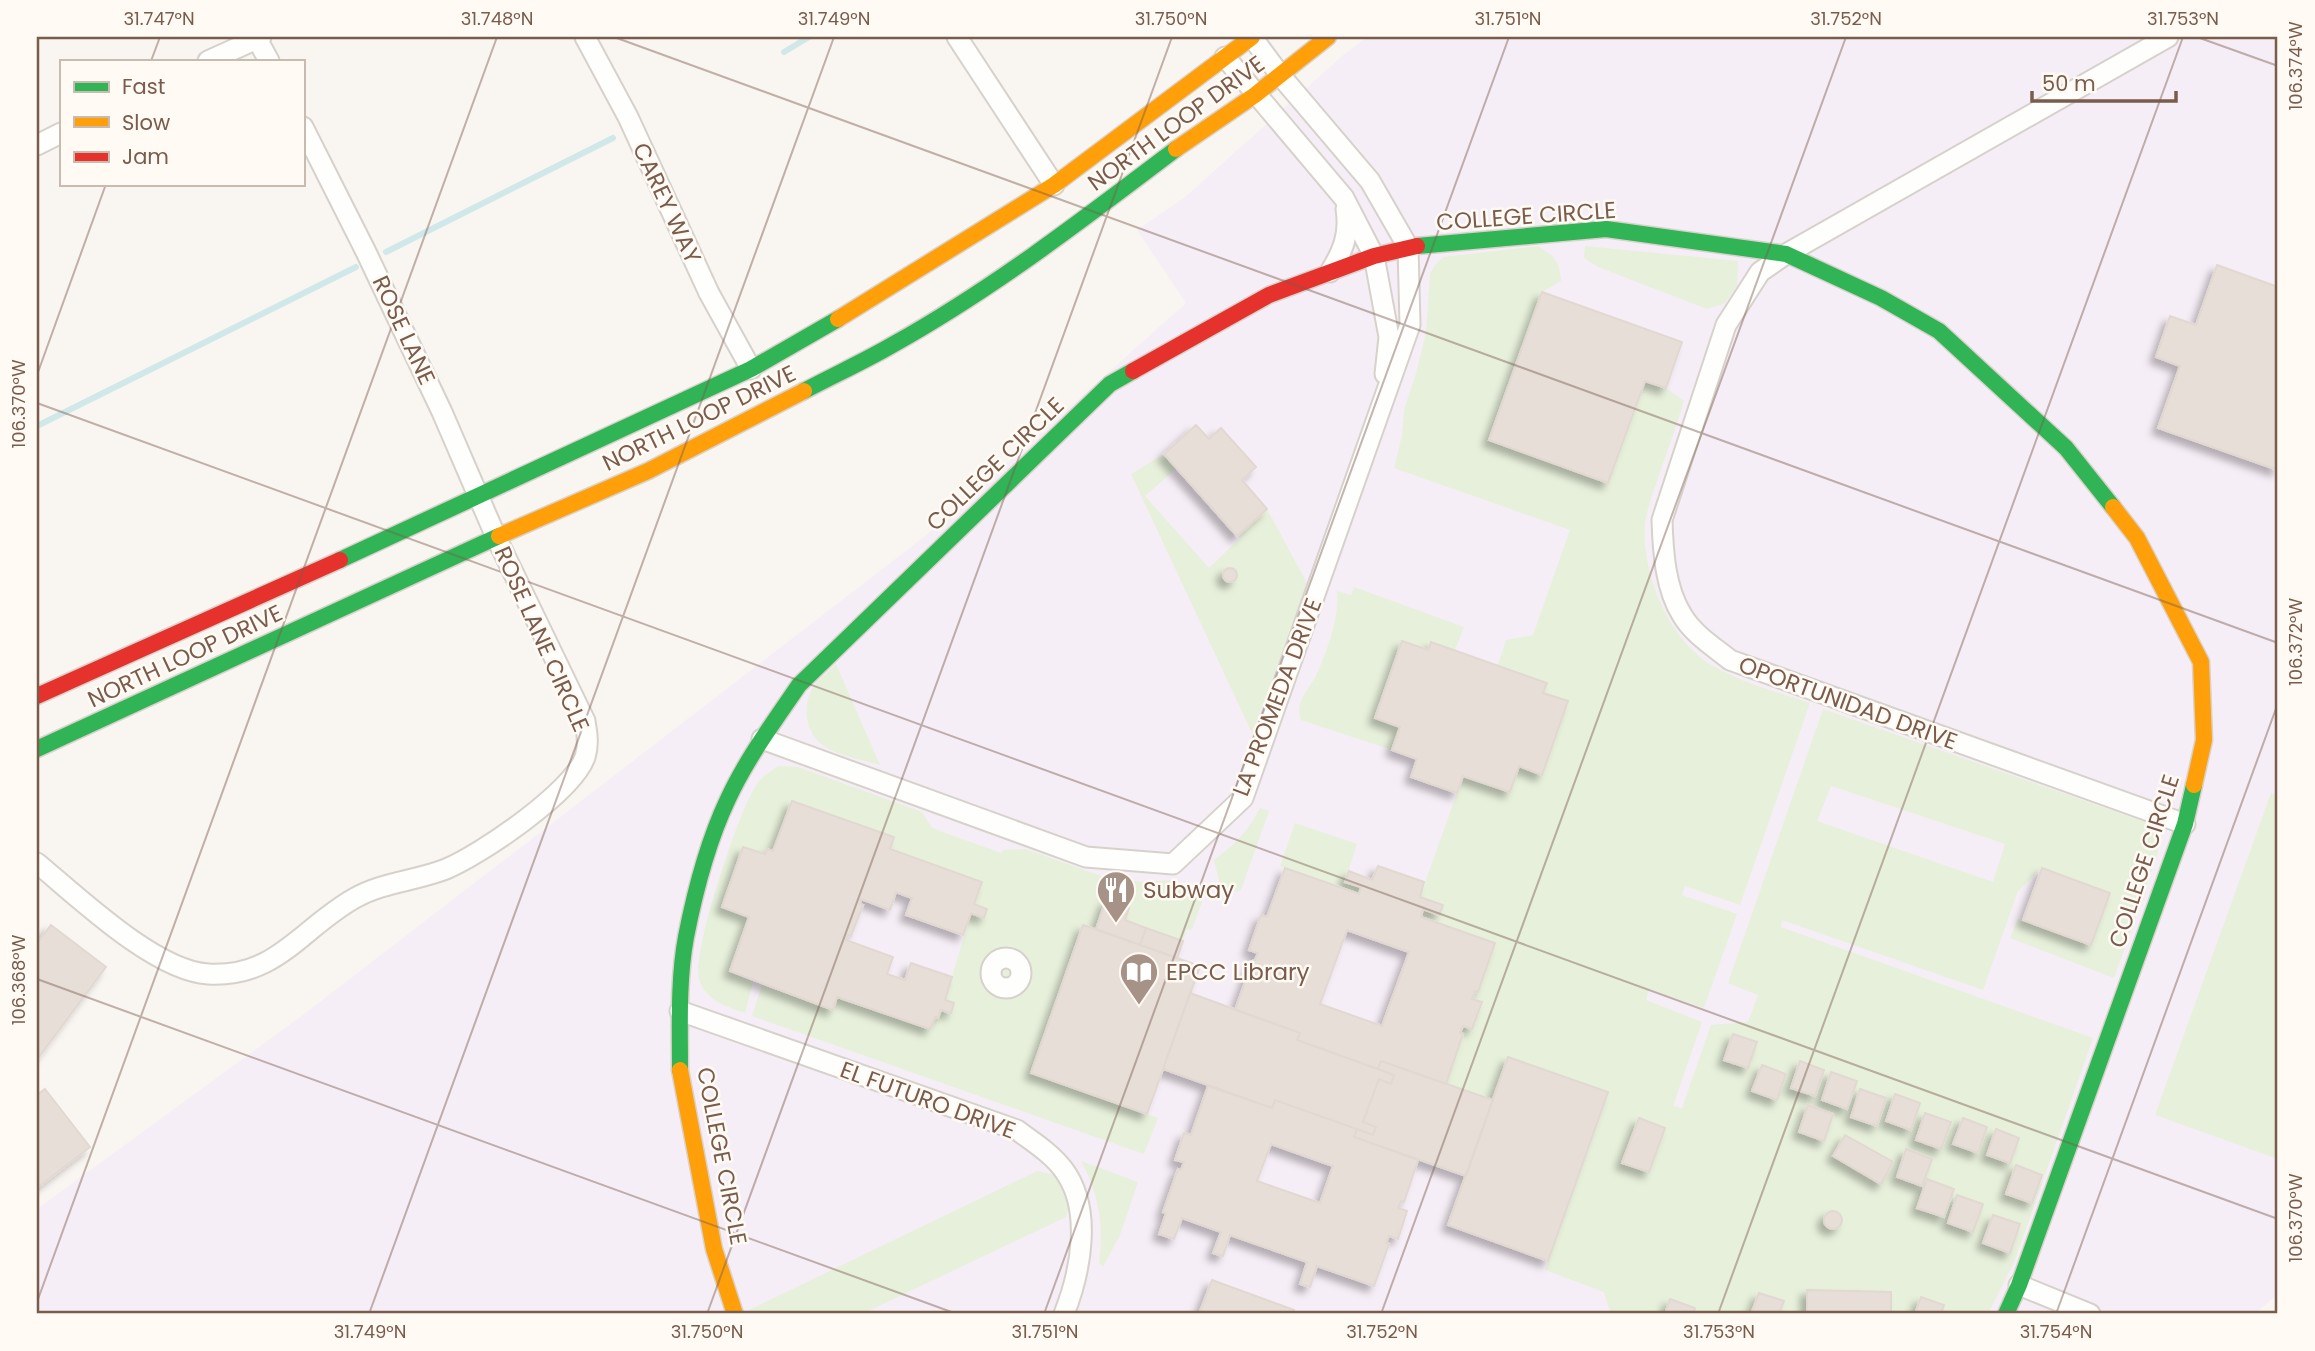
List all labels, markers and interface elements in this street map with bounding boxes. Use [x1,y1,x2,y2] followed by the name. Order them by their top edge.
[123,6,195,31] text: 31.747°N
[461,6,533,31] text: 31.748°N
[798,6,870,31] text: 31.749°N
[1135,6,1207,31] text: 31.750°N
[1474,6,1542,31] text: 31.751°N
[1810,6,1882,31] text: 31.752°N
[2147,6,2219,31] text: 31.753°N
[2283,21,2308,110] text: 106.374°W
[1081,48,1271,198] street label: NORTH LOOP DRIVE
[60,60,304,186] legend
[2032,60,2175,104] scale bar
[2042,69,2096,98] text: 50 m
[122,72,165,101] text: Fast
[122,108,170,137] text: Slow
[625,137,709,269] street label: CAREY WAY
[122,142,169,171] text: Jam
[1435,194,1617,238] street label: COLLEGE CIRCLE
[365,270,443,390] street label: ROSE LANE
[597,357,801,479] street label: NORTH LOOP DRIVE
[6,359,31,448] text: 106.370°W
[919,390,1071,538] street label: COLLEGE CIRCLE
[487,541,597,737] street label: ROSE LANE CIRCLE
[1224,593,1330,801] street label: LA PROMEDA DRIVE
[82,597,288,715] street label: NORTH LOOP DRIVE
[2283,598,2308,686] text: 106.372°W
[1734,649,1962,757] street label: OPORTUNIDAD DRIVE
[2101,770,2187,952] street label: COLLEGE CIRCLE
[1095,869,1137,924] restaurant icon: Subway
[1143,874,1234,906] place label: Subway
[6,934,31,1025] text: 106.368°W
[1118,951,1160,1006] library icon: EPCC Library
[1166,956,1310,988] place label: EPCC Library
[836,1053,1020,1147] street label: EL FUTURO DRIVE
[689,1064,755,1248] street label: COLLEGE CIRCLE
[2283,1173,2308,1262] text: 106.370°W
[334,1319,406,1344] text: 31.749°N
[671,1319,743,1344] text: 31.750°N
[1011,1319,1079,1344] text: 31.751°N
[1346,1319,1418,1344] text: 31.752°N
[1683,1319,1755,1344] text: 31.753°N
[2020,1319,2092,1344] text: 31.754°N

